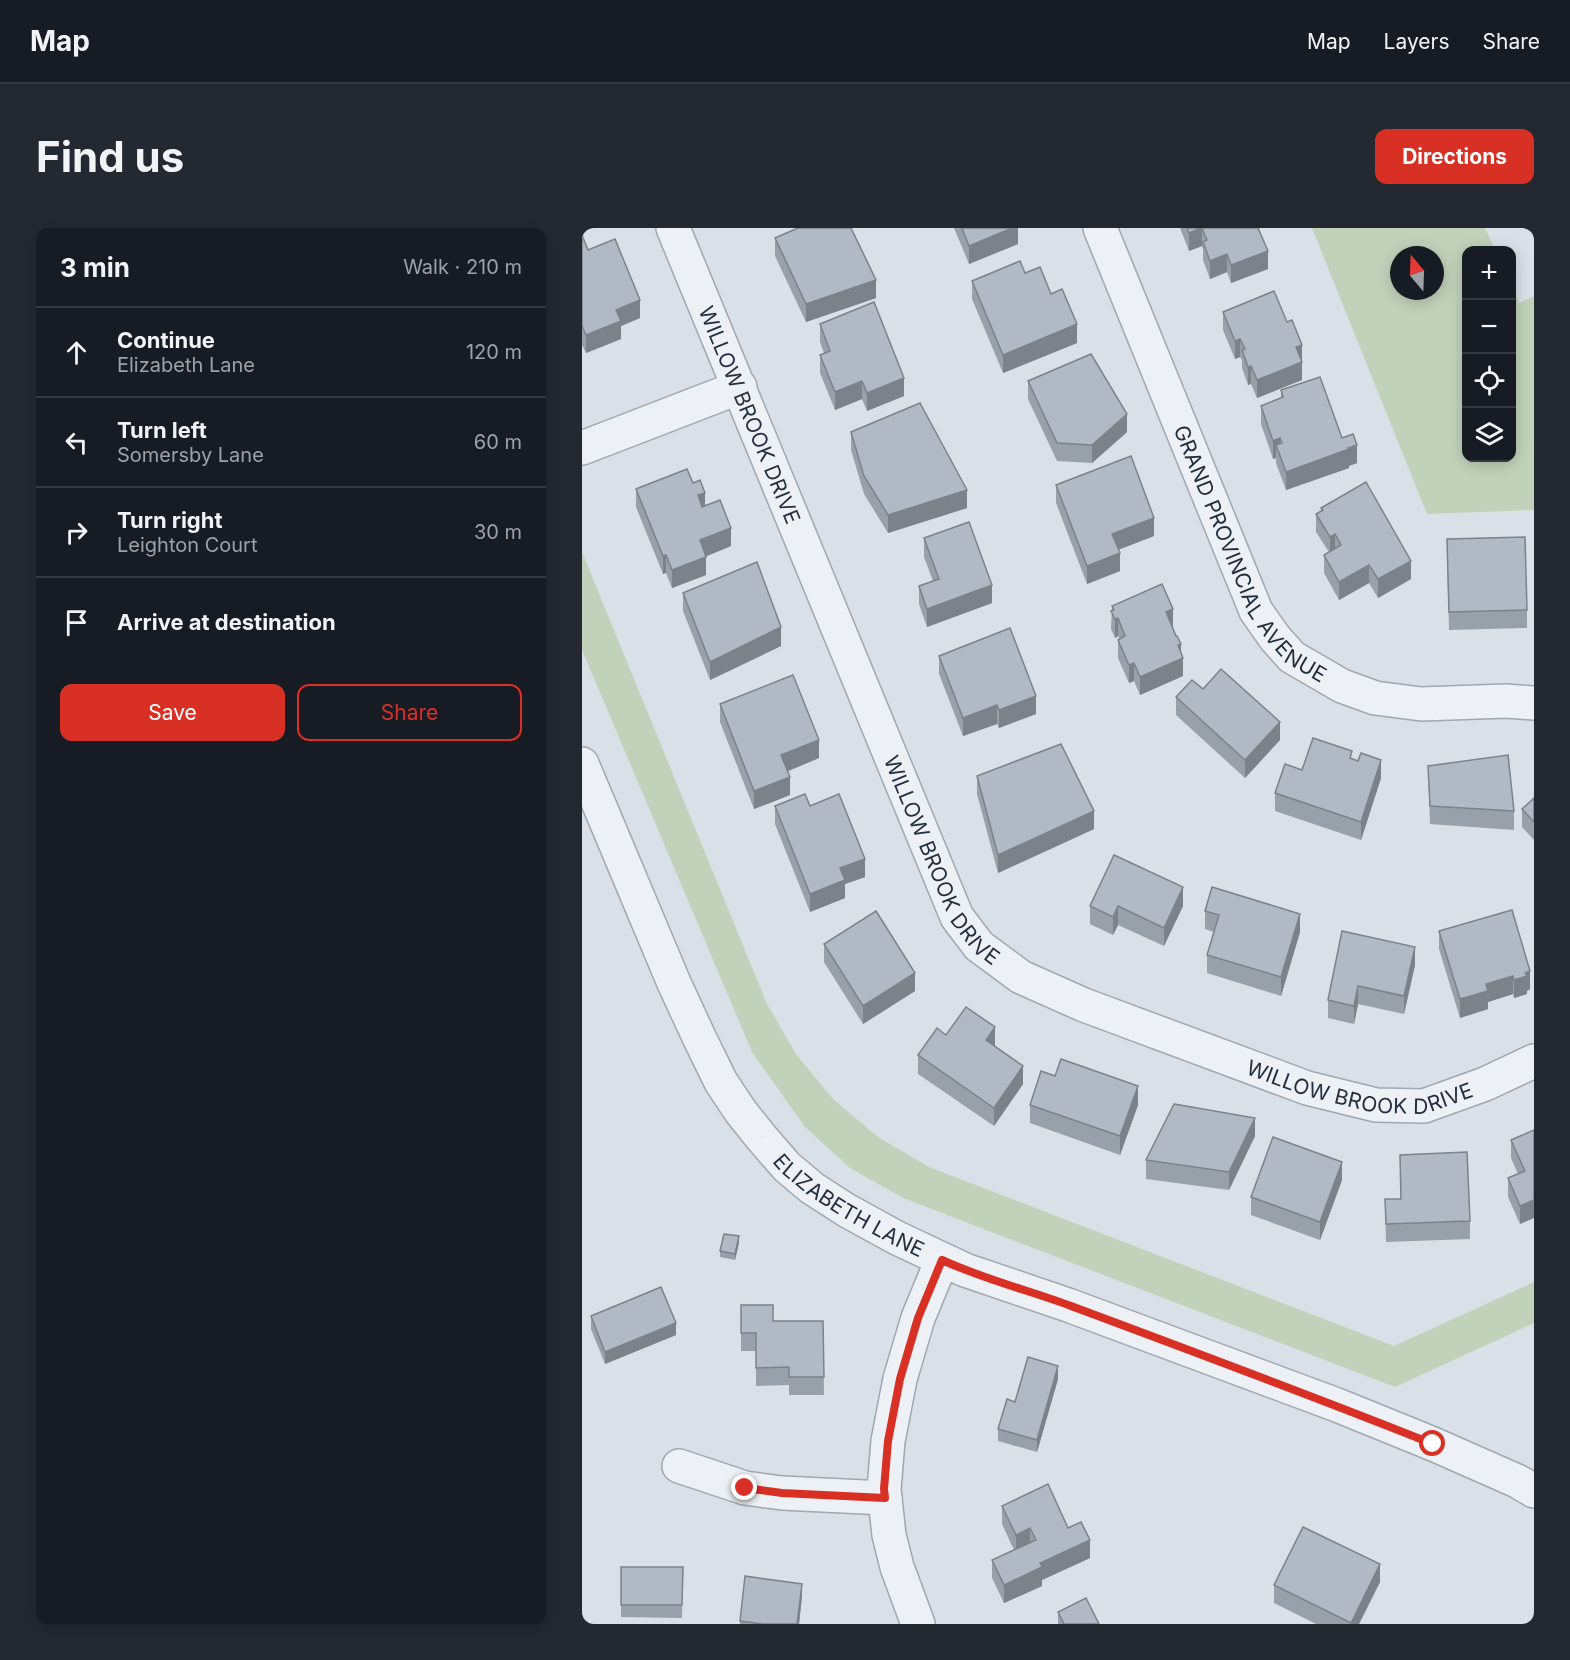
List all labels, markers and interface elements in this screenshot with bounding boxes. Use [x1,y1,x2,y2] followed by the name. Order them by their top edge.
[30,24,90,58] text: Map
[1307,29,1351,54] text: Map
[1384,29,1450,54] text: Layers
[1483,29,1540,54] text: Share
[1375,129,1534,184] button: Directions
[36,131,184,182] text: Find us
[1390,246,1444,300] north arrow
[1462,246,1516,462] map controls
[1462,246,1516,300] button: +
[60,252,130,283] text: 3 min
[403,255,522,279] text: Walk · 210 m
[1462,300,1516,354] button: −
[694,302,806,527] street label: WILLOW BROOK DRIVE
[117,327,215,353] text: Continue
[60,336,93,369] icon: ahead
[466,340,522,364] text: 120 m
[117,353,255,377] text: Elizabeth Lane
[1462,354,1516,408] button: locate
[1462,408,1516,462] button: layers
[117,417,207,443] text: Turn left
[1169,421,1331,687] street label: GRAND PROVINCIAL AVENUE
[60,426,93,459] icon: left
[474,430,522,454] text: 60 m
[117,443,264,467] text: Somersby Lane
[117,507,223,533] text: Turn right
[60,516,93,549] icon: right
[474,520,522,544] text: 30 m
[117,533,258,557] text: Leighton Court
[60,606,93,639] icon: arrive
[117,609,336,635] text: Arrive at destination
[60,684,285,741] button: Save
[297,684,522,741] button: Share
[879,752,1005,970] street label: WILLOW BROOK DRIVE
[1243,1054,1476,1119] street label: WILLOW BROOK DRIVE
[768,1148,928,1262] street label: ELIZABETH LANE
[1419,1430,1445,1456] route start
[731,1474,757,1500] route end

